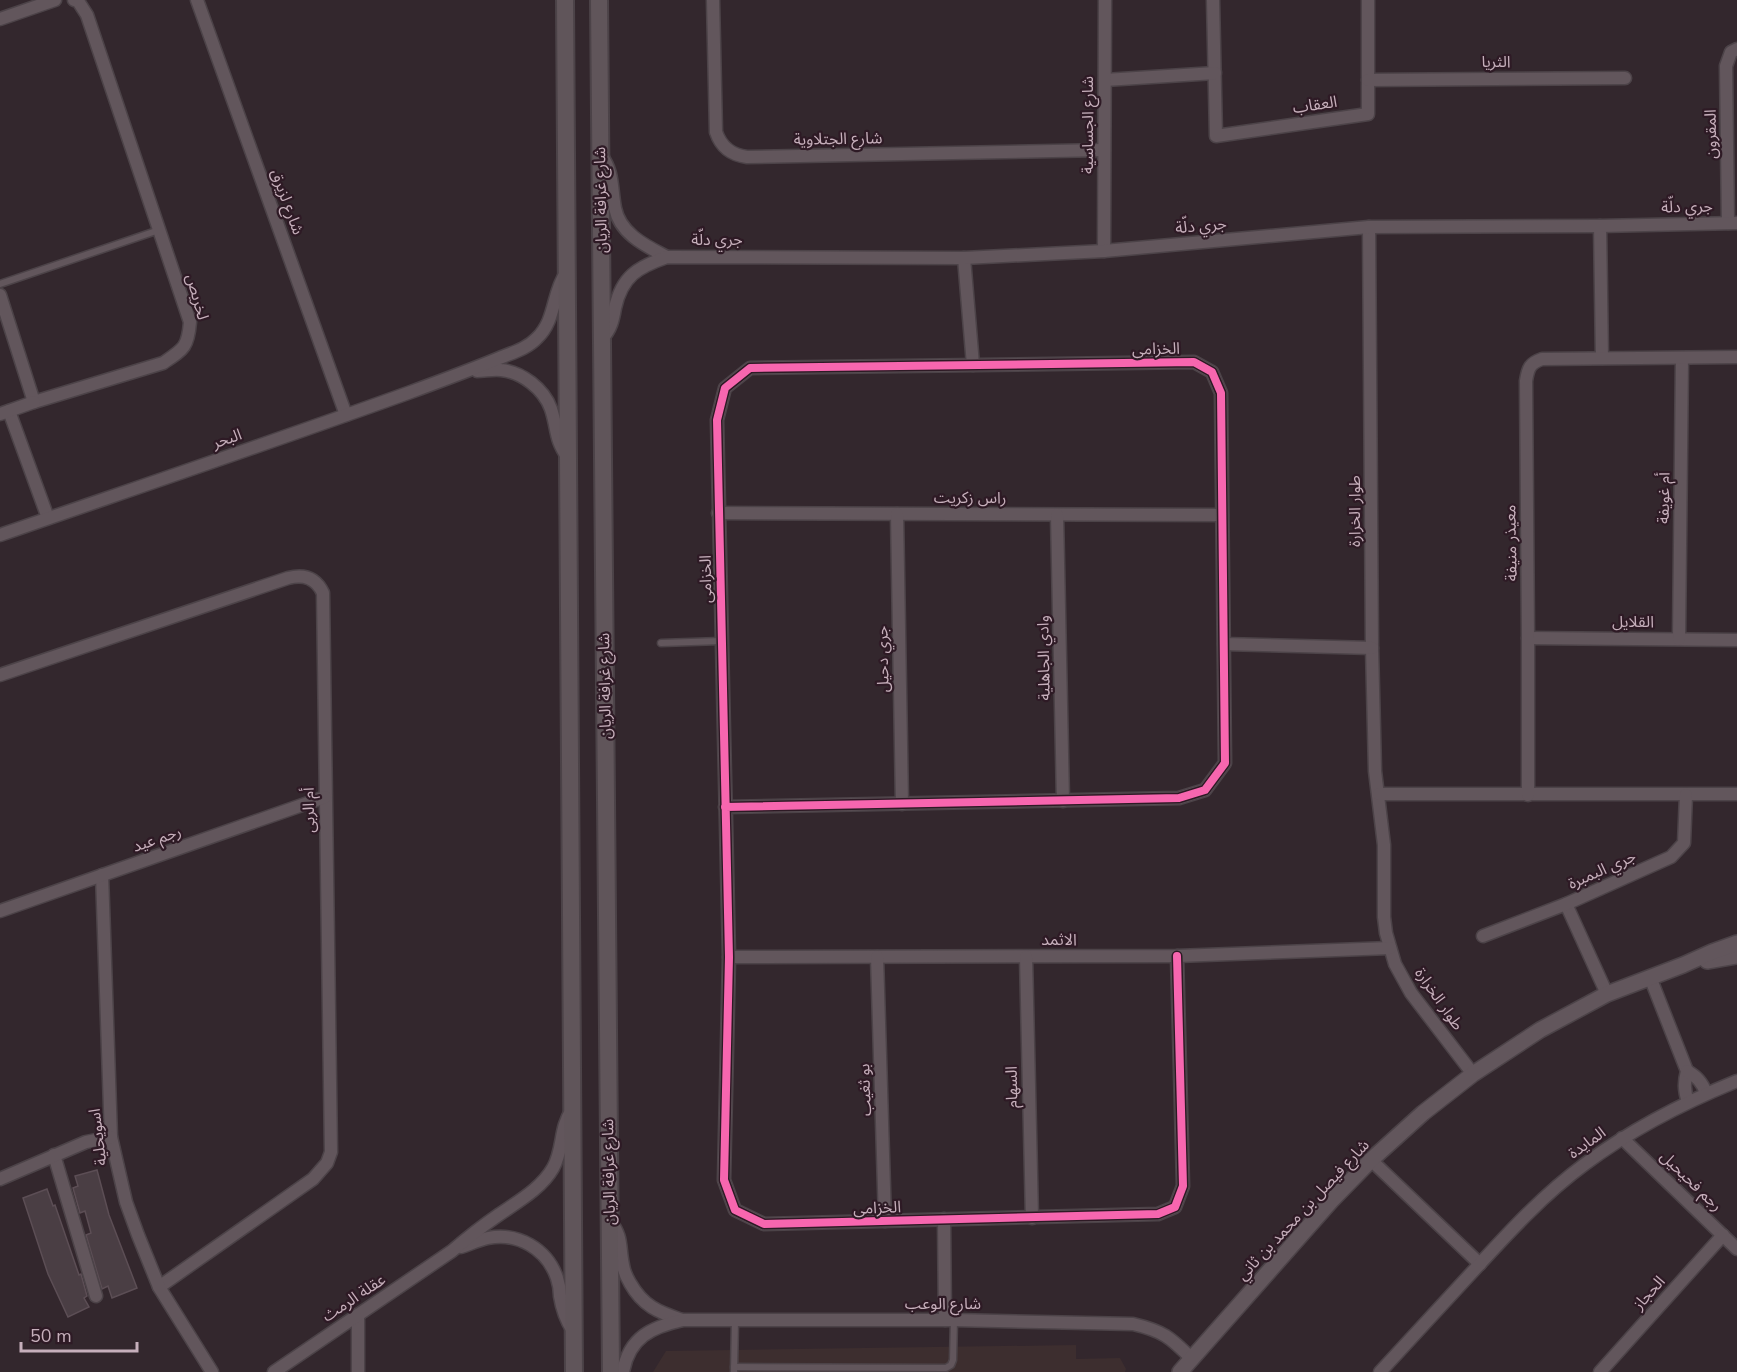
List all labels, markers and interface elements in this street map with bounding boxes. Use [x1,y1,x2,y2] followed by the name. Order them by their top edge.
[1481,51,1511,73] street label: الثريا
[1077,76,1100,174] street label: شارع الجساسية
[1291,91,1339,119] street label: العقاب
[1700,109,1722,159] street label: المقرون
[793,127,883,152] street label: شارع الجتلاوية
[589,147,614,253] street label: شارع غرافة الريان
[264,166,309,238] street label: شارع لزيرق
[1661,194,1713,219] street label: جري دلّة
[1174,212,1228,240] street label: جري دلّة
[691,228,743,252] street label: جري دلّة
[180,272,214,322] street label: لخريص
[1132,338,1180,360] street label: الخزامى
[208,424,245,455] street label: البحر
[1653,472,1676,524] street label: أم غويفة
[1344,475,1366,547] street label: طوار الخرارة
[934,487,1006,509] street label: راس زكريت
[1499,504,1523,582] street label: معيذر منيفة
[695,555,717,603] street label: الخزامى
[1612,611,1654,633] street label: القلايل
[1032,615,1056,701] street label: وادي الجاهلية
[871,625,895,693] street label: جري دحيل
[593,633,618,739] street label: شارع غرافة الريان
[298,787,321,833] street label: أم الربى
[130,820,185,859] street label: رجم عيد
[1564,845,1640,895] street label: جري البمبرة
[1041,929,1077,951] street label: الاثمد
[1409,963,1469,1035] street label: طوار الخرارة
[853,1063,877,1117] street label: بو ثغيب
[1001,1066,1024,1108] street label: السهام
[84,1107,112,1167] street label: اسويحلية
[597,1119,622,1225] street label: شارع غرافة الريان
[1564,1122,1610,1164] street label: المايدة
[1232,1135,1375,1286] street label: شارع فيصل بن محمد بن ثاني
[1654,1146,1727,1217] street label: رجم فحيحيل
[853,1196,901,1220] street label: الخزامى
[318,1269,390,1327] street label: عقلة الرمث
[1627,1271,1670,1316] street label: الحجاز
[905,1293,981,1316] street label: شارع الوعب
[21,1315,136,1353] scale bar
[30,1324,72,1348] text: 50 m

